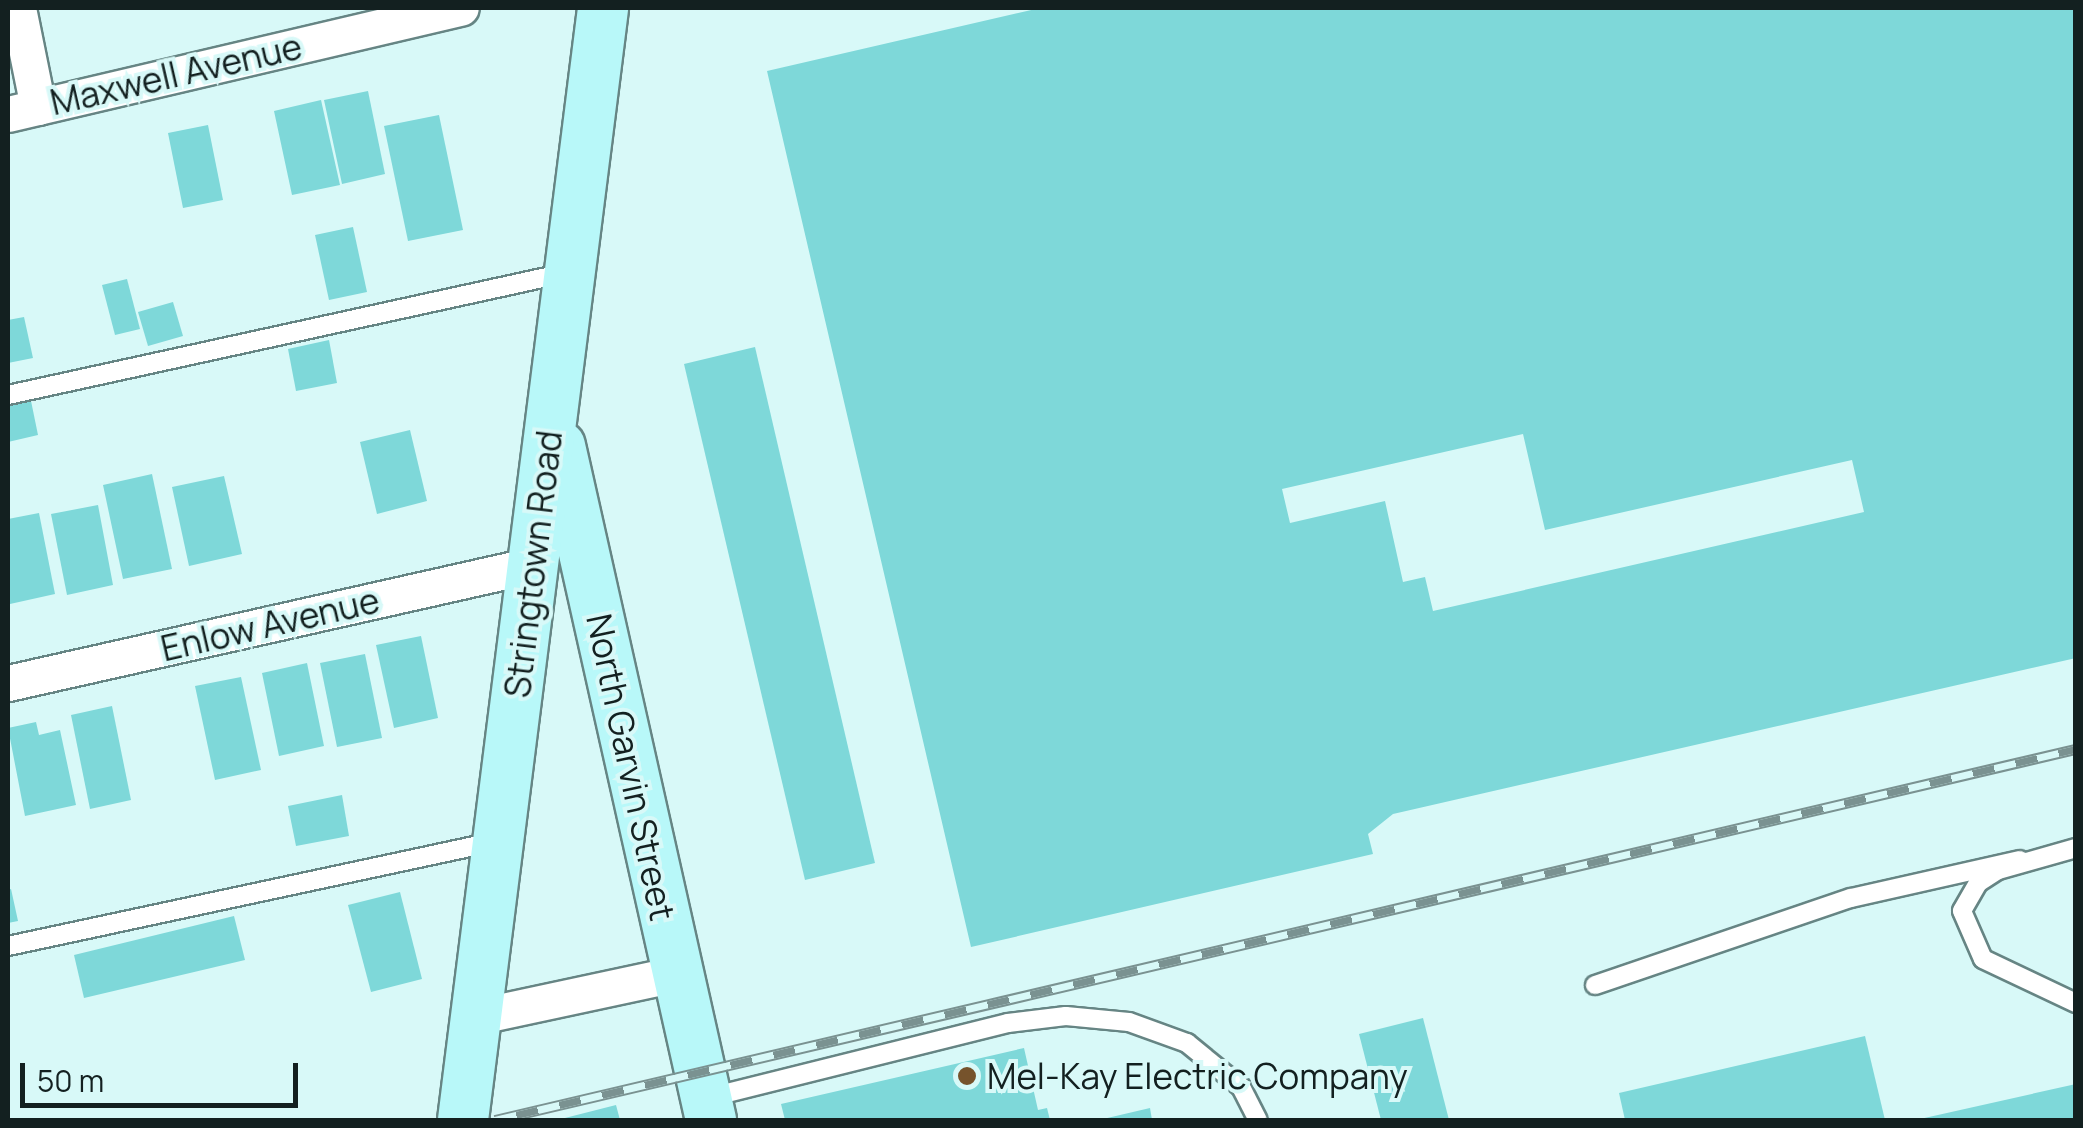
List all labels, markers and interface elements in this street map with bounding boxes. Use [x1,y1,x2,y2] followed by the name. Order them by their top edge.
[46,25,306,123] street label: Maxwell Avenue
[496,428,570,700] street label: Stringtown Road
[157,579,383,669] street label: Enlow Avenue
[578,610,684,924] street label: North Garvin Street
[25,1043,302,1105] scale bar
[987,1055,1408,1097] place label: Mel-Kay Electric Company
[37,1060,104,1101] text: 50 m
[956,1065,978,1087] marker: Mel-Kay Electric Company

